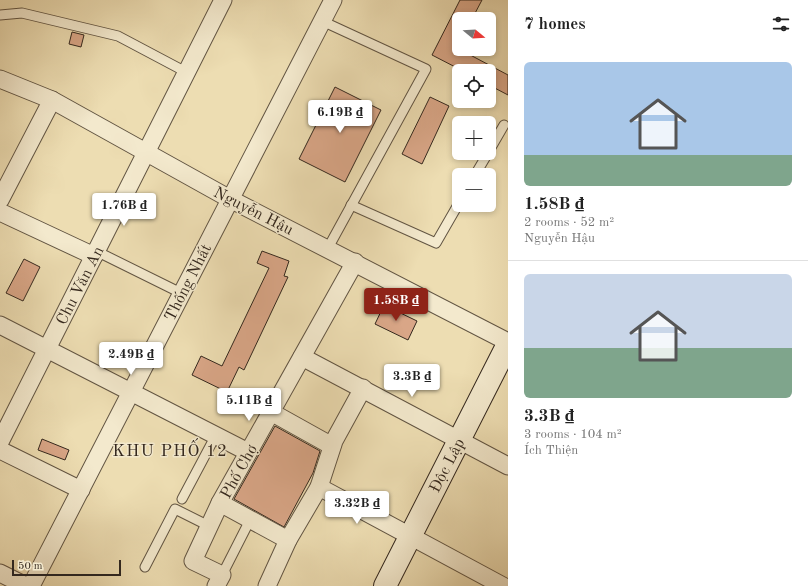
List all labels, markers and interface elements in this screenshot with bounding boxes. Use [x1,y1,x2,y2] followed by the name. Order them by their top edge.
[452,12,496,56] north arrow
[452,12,496,212] map controls
[770,13,792,35] icon: filters
[524,16,586,33] text: 7 homes
[452,64,496,108] button: locate
[622,88,694,160] icon: home
[303,100,377,134] pin: 6.19B ₫
[317,106,363,119] text: 6.19B ₫
[452,116,496,160] button: +
[452,168,496,212] button: −
[211,182,297,239] street label: Nguyễn Hậu
[87,193,161,227] pin: 1.76B ₫
[524,196,584,213] text: 1.58B ₫
[101,199,147,212] text: 1.76B ₫
[524,216,614,229] text: 2 rooms · 52 m²
[524,232,595,245] text: Nguyễn Hậu
[161,240,215,324] street label: Thống Nhất
[54,244,108,328] street label: Chu Văn An
[359,288,433,322] pin: 1.58B ₫
[373,294,419,307] text: 1.58B ₫
[622,300,694,372] icon: home
[94,342,168,376] pin: 2.49B ₫
[108,348,154,361] text: 2.49B ₫
[379,364,445,398] pin: 3.3B ₫
[393,370,431,383] text: 3.3B ₫
[212,388,286,422] pin: 5.11B ₫
[226,394,272,407] text: 5.11B ₫
[524,408,574,425] text: 3.3B ₫
[524,428,622,441] text: 3 rooms · 104 m²
[427,436,468,496] street label: Độc Lập
[112,438,228,460] district label: KHU PHỐ 12
[217,441,261,502] street label: Phố Chợ
[524,444,578,457] text: Ích Thiện
[320,491,394,525] pin: 3.32B ₫
[334,497,380,510] text: 3.32B ₫
[12,558,121,577] scale bar
[18,561,43,572] text: 50 m

